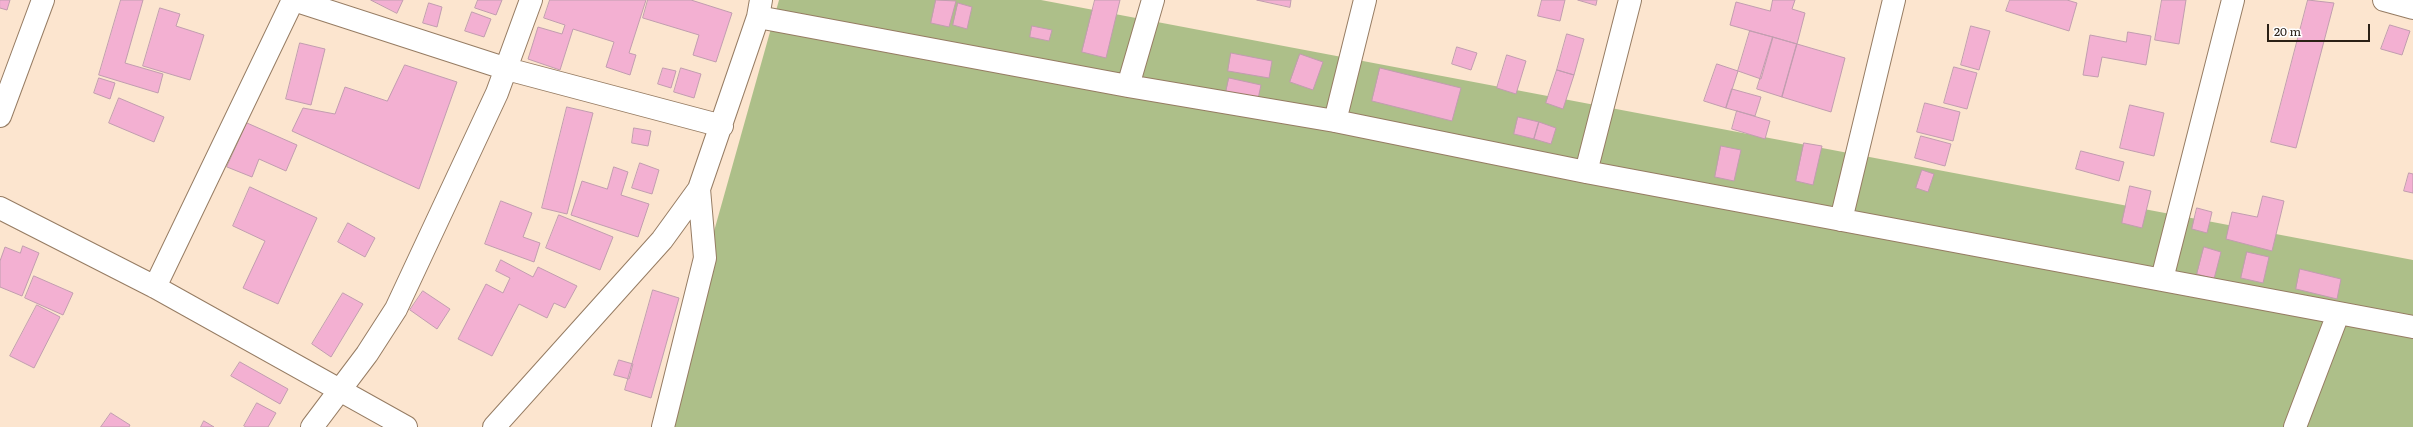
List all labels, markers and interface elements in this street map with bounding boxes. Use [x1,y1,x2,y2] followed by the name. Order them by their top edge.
[2269,16,2372,42] scale bar
[2274,22,2301,40] text: 20 m

